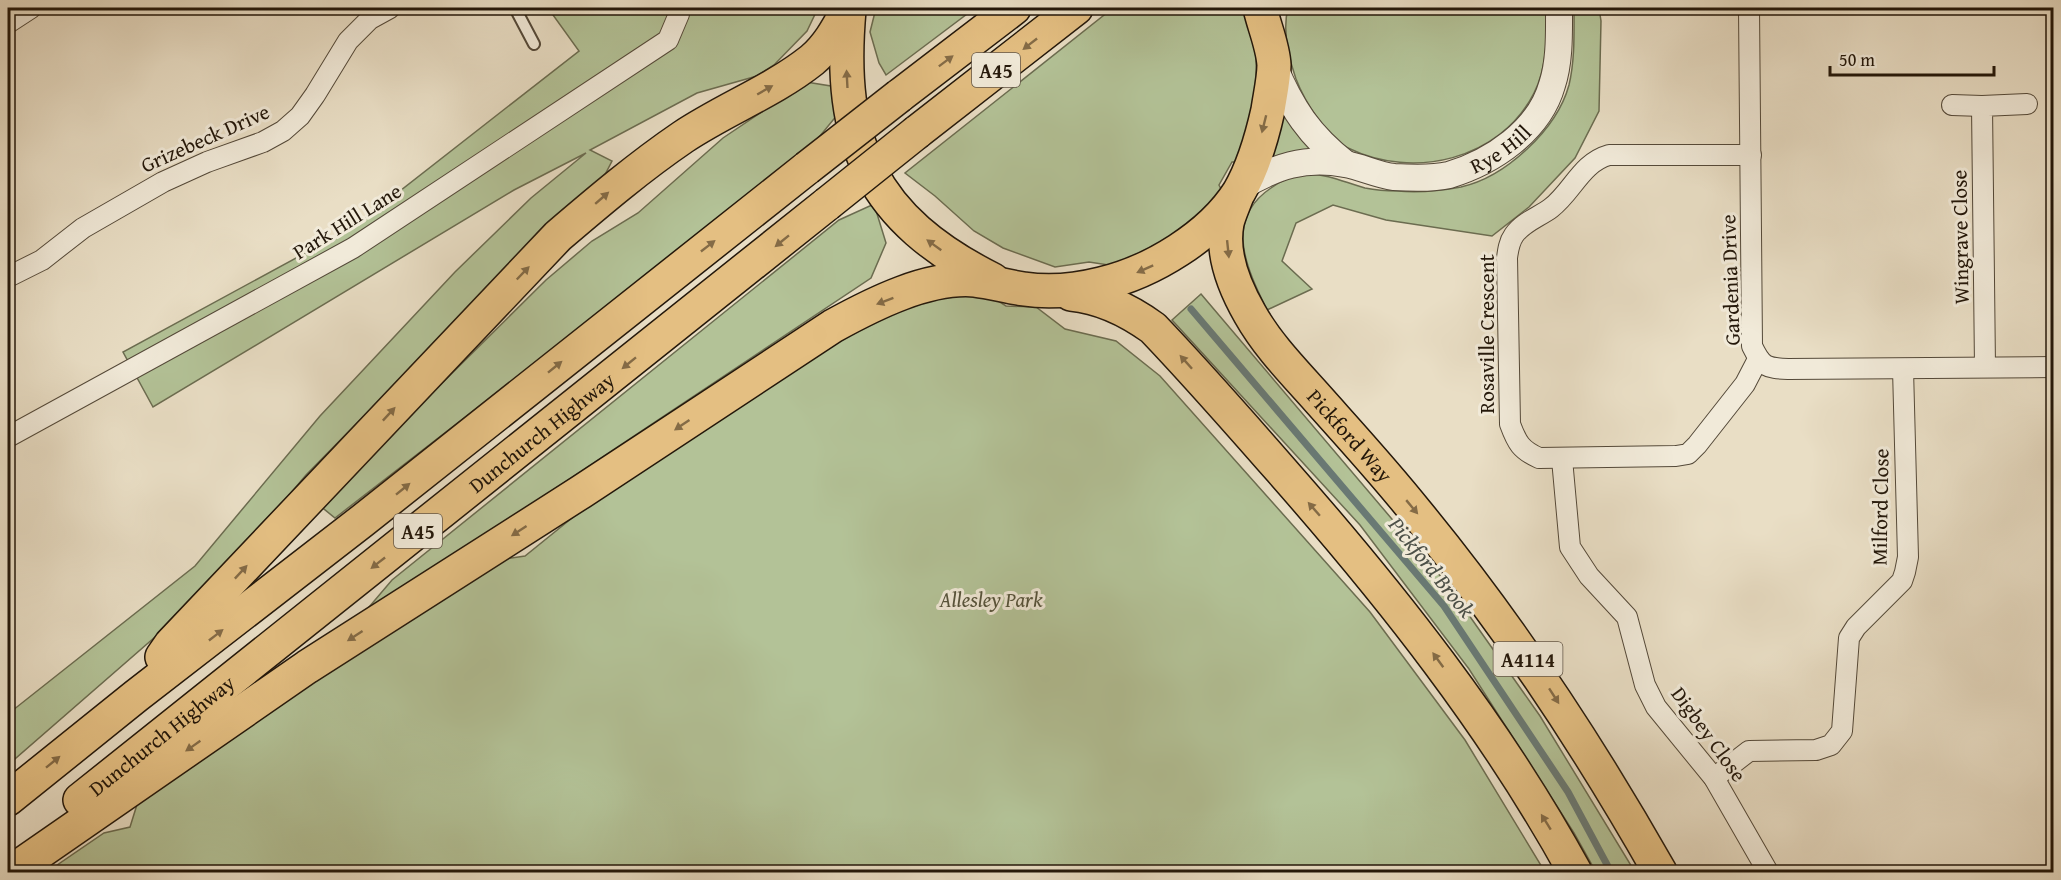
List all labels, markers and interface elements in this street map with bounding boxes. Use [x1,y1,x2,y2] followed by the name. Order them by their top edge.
[1022,37,1037,49] one-way arrow
[1830,39,1994,77] scale bar
[1839,46,1875,73] text: 50 m
[972,53,1020,87] road number: A45
[938,54,954,67] one-way arrow
[843,69,852,88] one-way arrow
[756,86,773,96] one-way arrow
[136,96,275,180] street label: Grizebeck Drive
[1259,115,1269,133] one-way arrow
[1464,117,1538,181] street label: Rye Hill
[1943,169,1977,305] street label: Wingrave Close
[287,175,408,267] street label: Park Hill Lane
[594,192,609,205] one-way arrow
[1712,214,1748,346] street label: Gardenia Drive
[774,234,789,247] one-way arrow
[926,239,942,251] one-way arrow
[700,240,716,253] one-way arrow
[1223,240,1233,259] one-way arrow
[1471,254,1502,414] street label: Rosaville Crescent
[1136,264,1153,273] one-way arrow
[516,266,530,280] one-way arrow
[875,296,893,306] one-way arrow
[1179,355,1193,370] one-way arrow
[622,356,637,369] one-way arrow
[547,361,563,374] one-way arrow
[462,364,621,500] street label: Dunchurch Highway
[1300,382,1401,489] street label: Pickford Way
[382,407,396,422] one-way arrow
[674,419,690,430] one-way arrow
[1863,448,1897,566] street label: Milford Close
[395,483,410,495] one-way arrow
[1405,499,1418,515] one-way arrow
[1308,501,1321,517] one-way arrow
[1381,509,1483,625] water label: Pickford Brook
[394,514,442,548] road number: A45
[511,526,527,537] one-way arrow
[370,556,386,569] one-way arrow
[234,564,248,579] one-way arrow
[938,584,1043,615] park label: Allesley Park
[208,629,223,641] one-way arrow
[347,631,363,642] one-way arrow
[1494,642,1562,676] road number: A4114
[1432,652,1444,668] one-way arrow
[82,667,241,803] street label: Dunchurch Highway
[1664,680,1754,788] street label: Digbey Close
[1548,688,1559,704] one-way arrow
[186,740,202,752] one-way arrow
[45,756,61,769] one-way arrow
[1541,814,1552,830] one-way arrow

